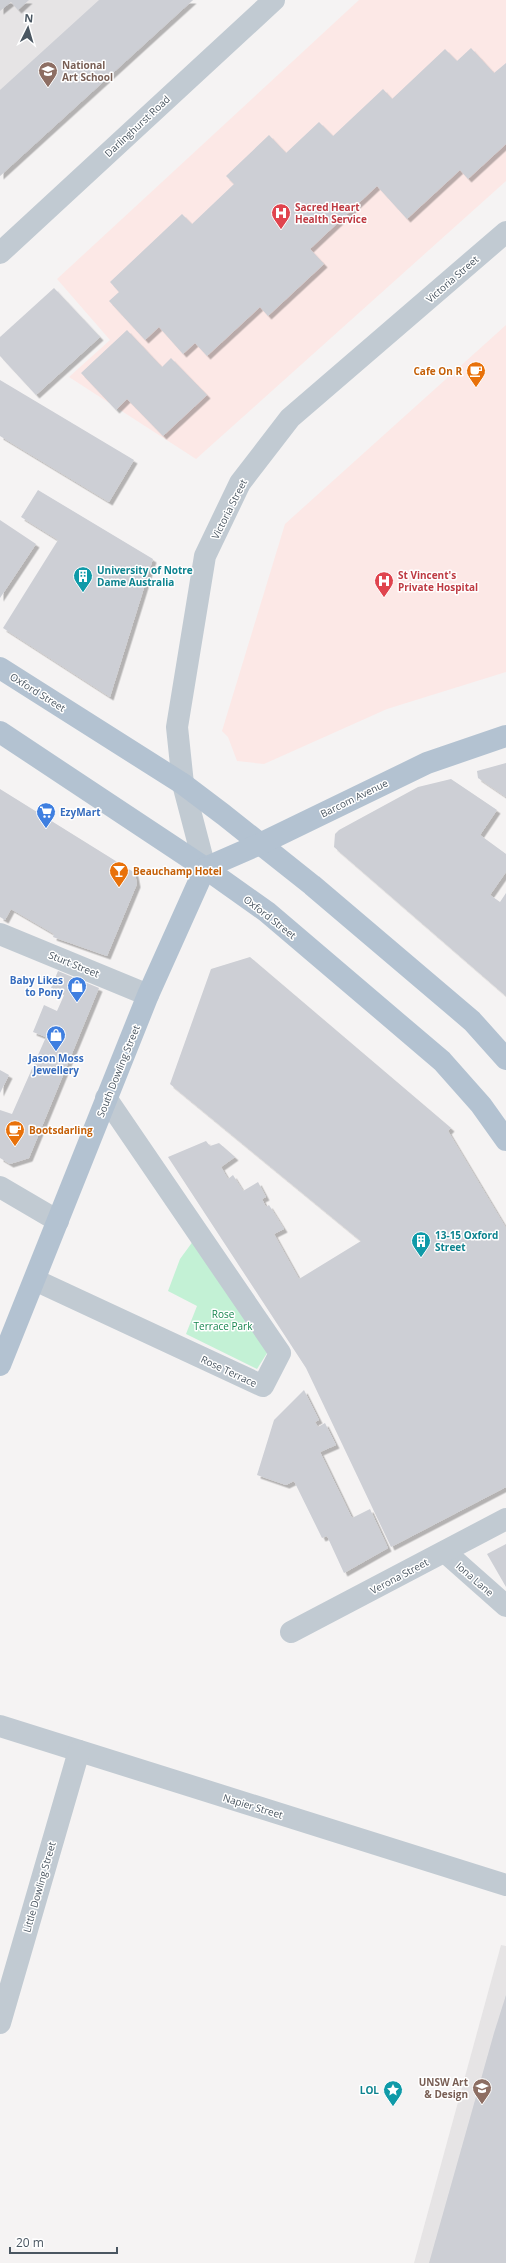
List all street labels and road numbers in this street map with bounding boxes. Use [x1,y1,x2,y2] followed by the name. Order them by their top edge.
[101,92,173,160] street label: Darlinghurst Road
[423,252,482,306] street label: Victoria Street
[208,476,250,541] street label: Victoria Street
[8,669,69,715] street label: Oxford Street
[318,775,390,820] street label: Barcom Avenue
[241,892,300,942] street label: Oxford Street
[47,948,102,981] street label: Sturt Street
[93,1023,143,1119] street label: South Dowling Street
[199,1352,260,1390] street label: Rose Terrace
[368,1555,431,1597] street label: Verona Street
[453,1559,497,1599] street label: Iona Lane
[221,1790,285,1822] street label: Napier Street
[19,1840,59,1934] street label: Little Dowling Street

